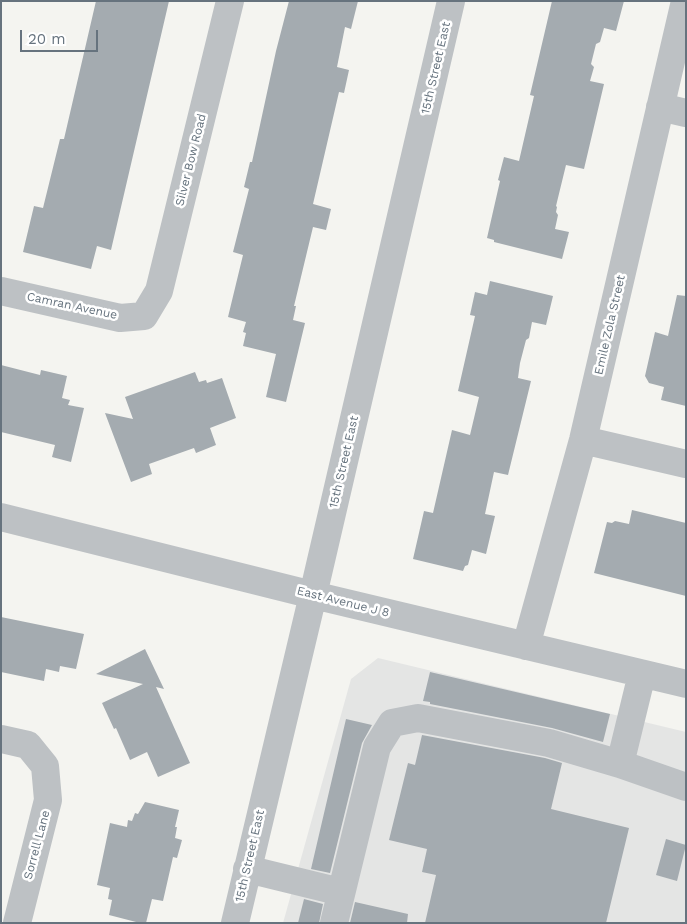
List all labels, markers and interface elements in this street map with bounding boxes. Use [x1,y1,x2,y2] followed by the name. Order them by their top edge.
[22,20,100,52] scale bar
[418,20,454,116] street label: 15th Street East
[28,30,66,48] text: 20 m
[173,112,209,208] street label: Silver Bow Road
[591,274,629,376] street label: Emile Zola Street
[26,289,118,323] street label: Camran Avenue
[326,414,362,510] street label: 15th Street East
[295,584,391,620] street label: East Avenue J 8
[232,808,268,904] street label: 15th Street East
[21,809,53,881] street label: Sorrell Lane

